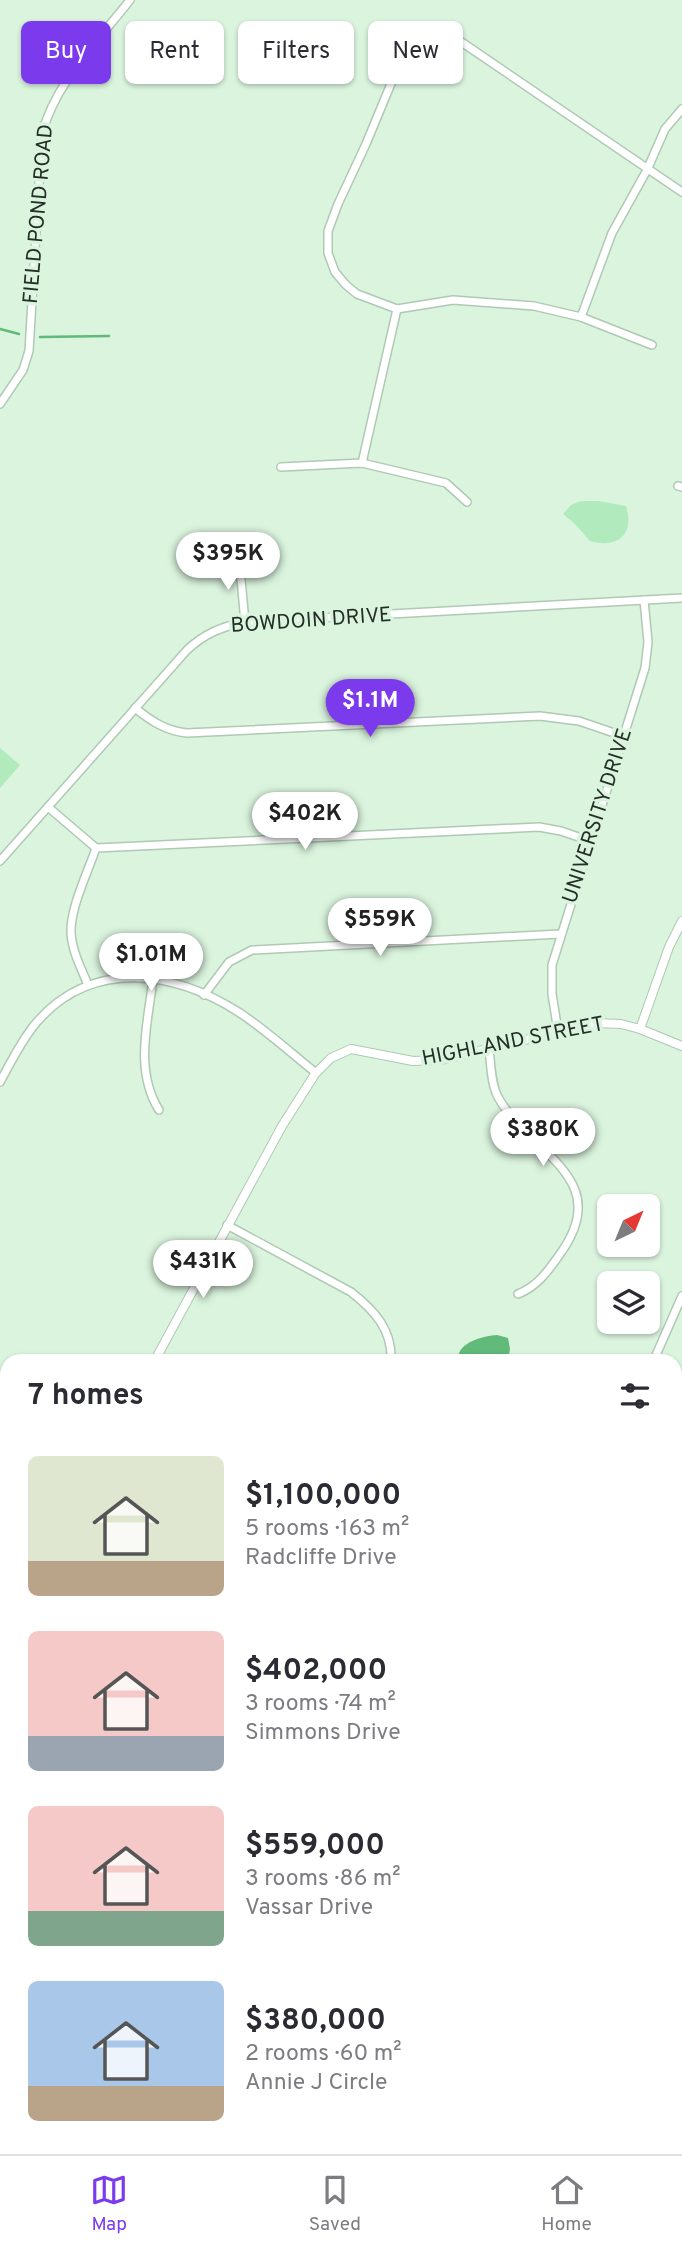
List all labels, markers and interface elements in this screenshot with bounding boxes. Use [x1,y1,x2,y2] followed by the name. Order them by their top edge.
[21,21,111,84] chip: Buy
[125,21,224,84] chip: Rent
[238,21,354,84] chip: Filters
[368,21,463,84] chip: New
[18,123,60,305] street label: FIELD POND ROAD
[179,532,277,592] pin: $395K
[192,540,264,569] text: $395K
[230,602,392,640] street label: BOWDOIN DRIVE
[321,680,419,739] pin: $1.1M
[342,687,398,716] text: $1.1M
[557,725,639,907] street label: UNIVERSITY DRIVE
[256,792,354,852] pin: $402K
[268,800,342,829] text: $402K
[331,898,429,958] pin: $559K
[344,906,416,935] text: $559K
[94,934,208,993] pin: $1.01M
[115,941,187,970] text: $1.01M
[420,1011,606,1073] street label: HIGHLAND STREET
[494,1108,592,1168] pin: $380K
[506,1116,580,1145] text: $380K
[597,1194,660,1256] north arrow
[597,1194,660,1334] map controls
[154,1240,252,1300] pin: $431K
[169,1248,237,1277] text: $431K
[597,1271,660,1334] button: layers
[616,1377,654,1415] icon: filters
[28,1378,144,1415] text: 7 homes
[245,1478,401,1515] text: $1,100,000
[84,1484,168,1568] icon: home
[245,1515,409,1544] text: 5 rooms · 163 m²
[245,1544,397,1573] text: Radcliffe Drive
[245,1653,387,1690] text: $402,000
[84,1659,168,1743] icon: home
[245,1690,396,1719] text: 3 rooms · 74 m²
[245,1719,401,1748] text: Simmons Drive
[245,1828,385,1865] text: $559,000
[84,1834,168,1918] icon: home
[245,1865,401,1894] text: 3 rooms · 86 m²
[245,1894,373,1923] text: Vassar Drive
[245,2003,386,2040] text: $380,000
[84,2009,168,2093] icon: home
[245,2040,402,2069] text: 2 rooms · 60 m²
[245,2069,387,2098] text: Annie J Circle
[90,2171,128,2237] tab: Map
[309,2171,361,2237] tab: Saved
[541,2171,592,2237] tab: Home

